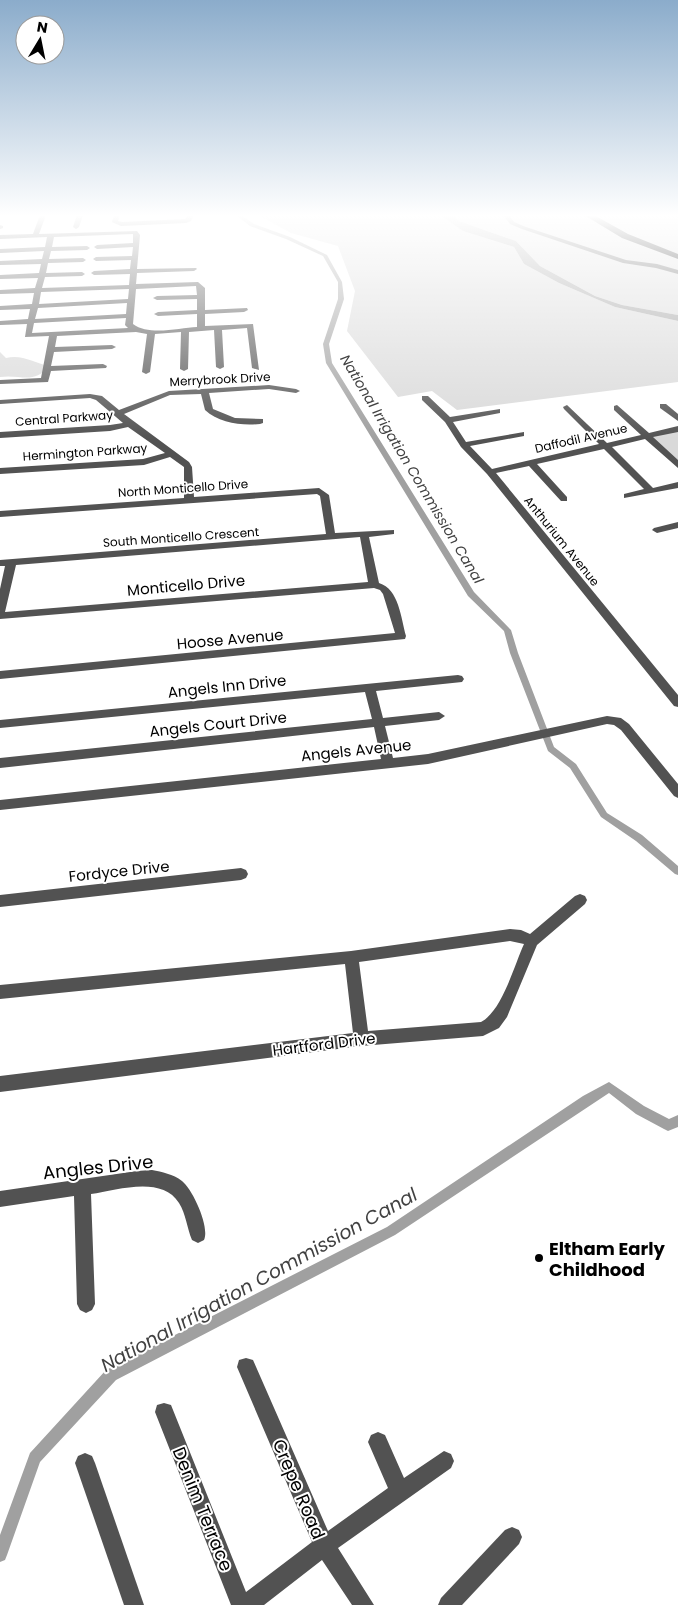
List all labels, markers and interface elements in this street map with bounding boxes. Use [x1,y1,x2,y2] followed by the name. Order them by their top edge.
[15,15,65,65] north arrow
[35,16,49,38] text: N
[335,351,489,588] water label: National Irrigation Commission Canal
[169,368,271,390] street label: Merrybrook Drive
[15,406,114,430] street label: Central Parkway
[533,419,629,457] street label: Daffodil Avenue
[22,439,148,465] street label: Hermington Parkway
[117,475,249,501] street label: North Monticello Drive
[520,492,604,590] street label: Anthurium Avenue
[102,523,260,551] street label: South Monticello Crescent
[126,569,246,601] street label: Monticello Drive
[176,624,284,654] street label: Hoose Avenue
[167,669,287,703] street label: Angels Inn Drive
[148,706,288,742] street label: Angels Court Drive
[300,734,412,766] street label: Angels Avenue
[68,855,170,887] street label: Fordyce Drive
[271,1027,377,1061] street label: Hartford Drive
[42,1149,154,1185] street label: Angles Drive
[96,1181,423,1379] water label: National Irrigation Commission Canal
[549,1236,666,1282] place label: Eltham Early Childhood
[533,1252,545,1264] marker: Eltham Early Childhood
[267,1435,331,1543] street label: Crepe Road
[167,1443,239,1575] street label: Denim Terrace

